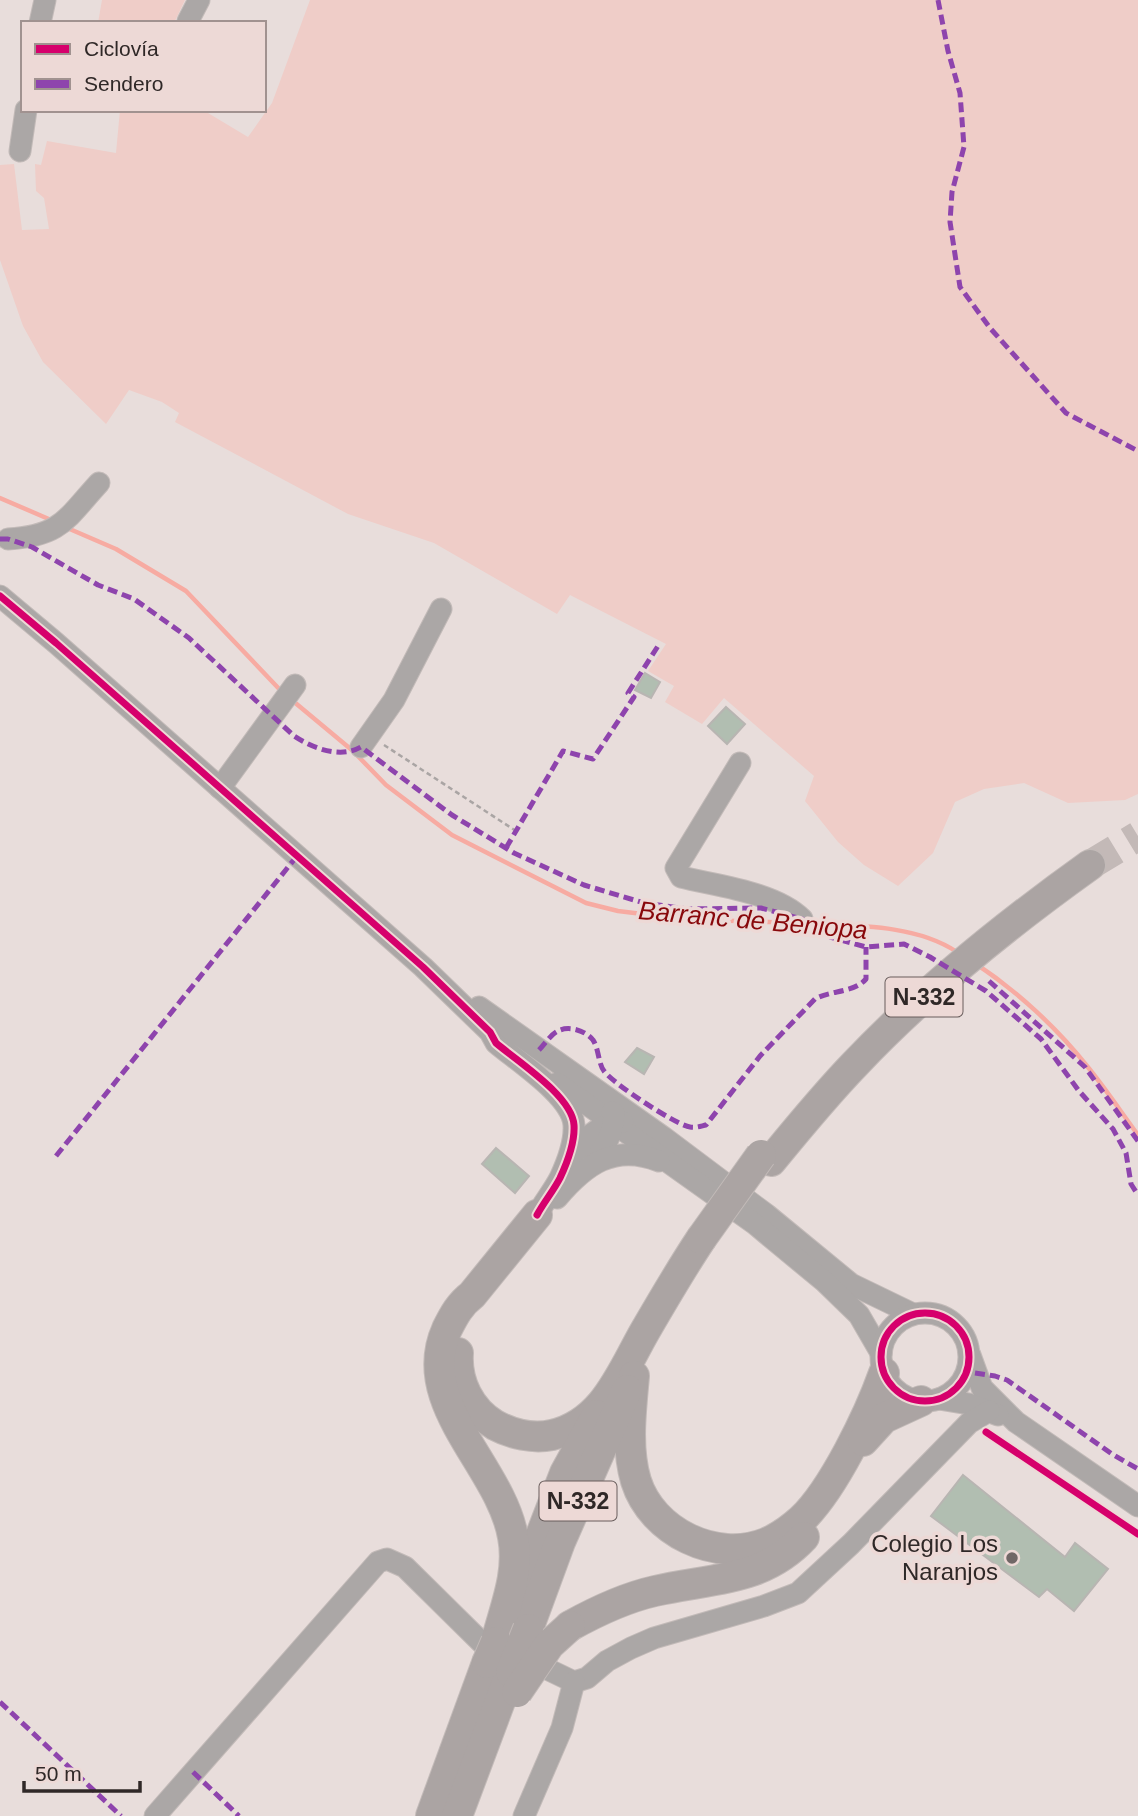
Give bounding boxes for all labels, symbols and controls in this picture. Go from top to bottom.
legend [21,21,266,112]
text: Ciclovía [84,37,159,60]
text: Sendero [84,72,163,95]
water label: Barranc de Beniopa [637,895,869,945]
road number: N-332 [886,978,962,1016]
road number: N-332 [540,1482,616,1520]
place label: Colegio Los Naranjos [871,1530,998,1585]
marker: Colegio Los Naranjos [1004,1550,1020,1566]
scale bar [24,1750,140,1794]
text: 50 m [35,1762,82,1785]

